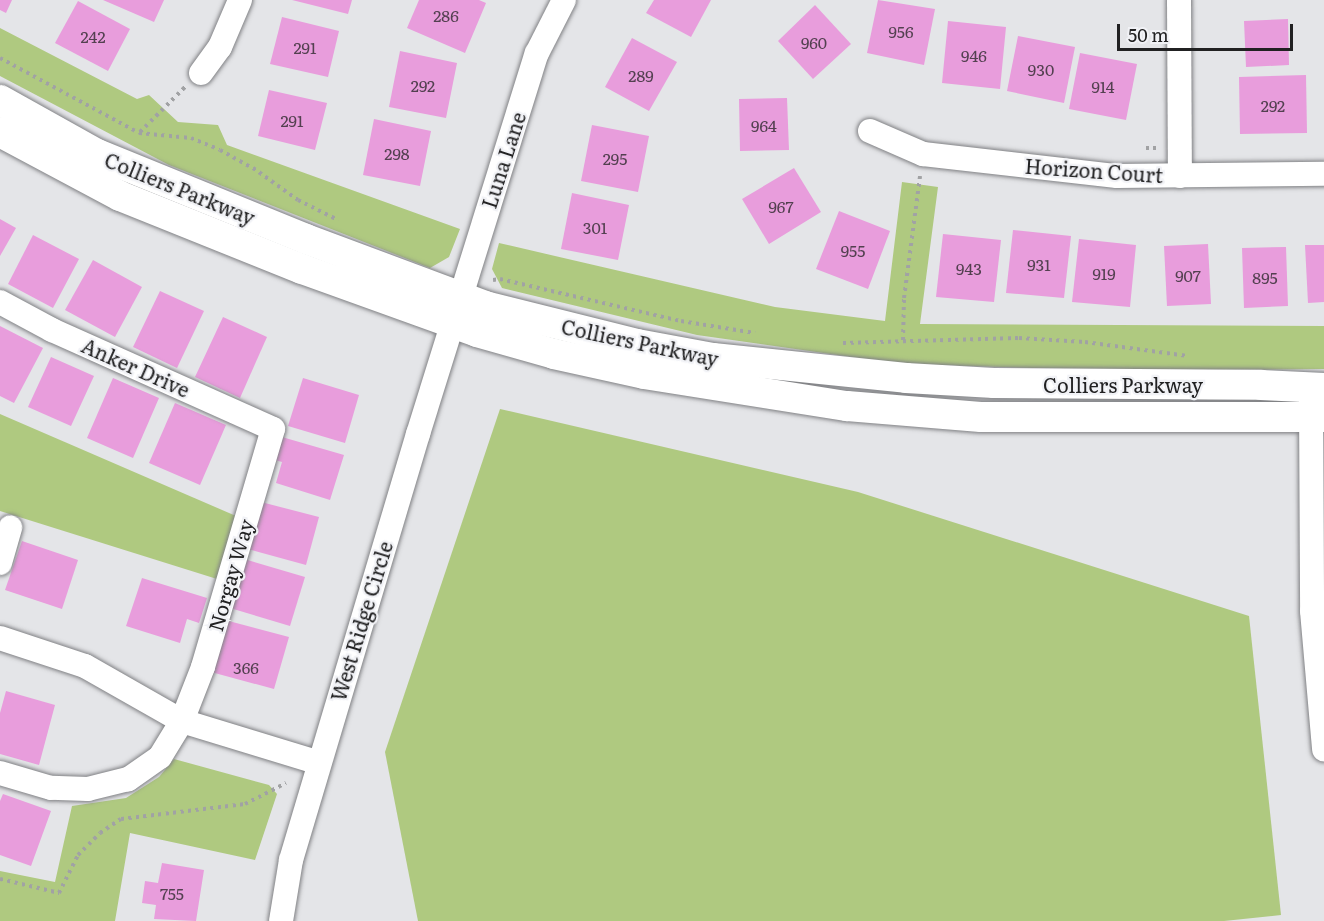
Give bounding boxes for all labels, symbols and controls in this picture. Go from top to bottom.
house number: 286 [433,5,459,25]
scale bar [1120,12,1296,50]
house number: 956 [888,21,914,41]
text: 50 m [1128,21,1169,48]
house number: 242 [80,26,106,46]
house number: 960 [801,32,827,52]
house number: 291 [294,37,316,57]
house number: 946 [961,45,987,65]
house number: 930 [1028,59,1054,79]
house number: 289 [628,65,654,85]
house number: 292 [411,75,435,95]
house number: 914 [1091,76,1115,96]
house number: 292 [1261,95,1285,115]
street label: Luna Lane [476,109,530,211]
house number: 291 [281,110,303,130]
house number: 964 [751,115,777,135]
house number: 298 [384,143,410,163]
street label: Colliers Parkway [101,147,259,229]
house number: 295 [603,148,627,168]
street label: Horizon Court [1024,153,1164,187]
house number: 967 [768,196,794,216]
house number: 301 [583,217,607,237]
house number: 955 [841,240,865,260]
house number: 931 [1027,254,1051,274]
house number: 943 [956,258,982,278]
house number: 919 [1092,263,1116,283]
house number: 907 [1175,265,1201,285]
house number: 895 [1252,267,1278,287]
street label: Colliers Parkway [559,314,721,370]
street label: Anker Drive [78,333,194,401]
street label: Colliers Parkway [1043,372,1203,396]
street label: Norgay Way [203,516,257,634]
street label: West Ridge Circle [325,538,397,704]
house number: 366 [233,657,259,677]
house number: 755 [160,883,184,903]

